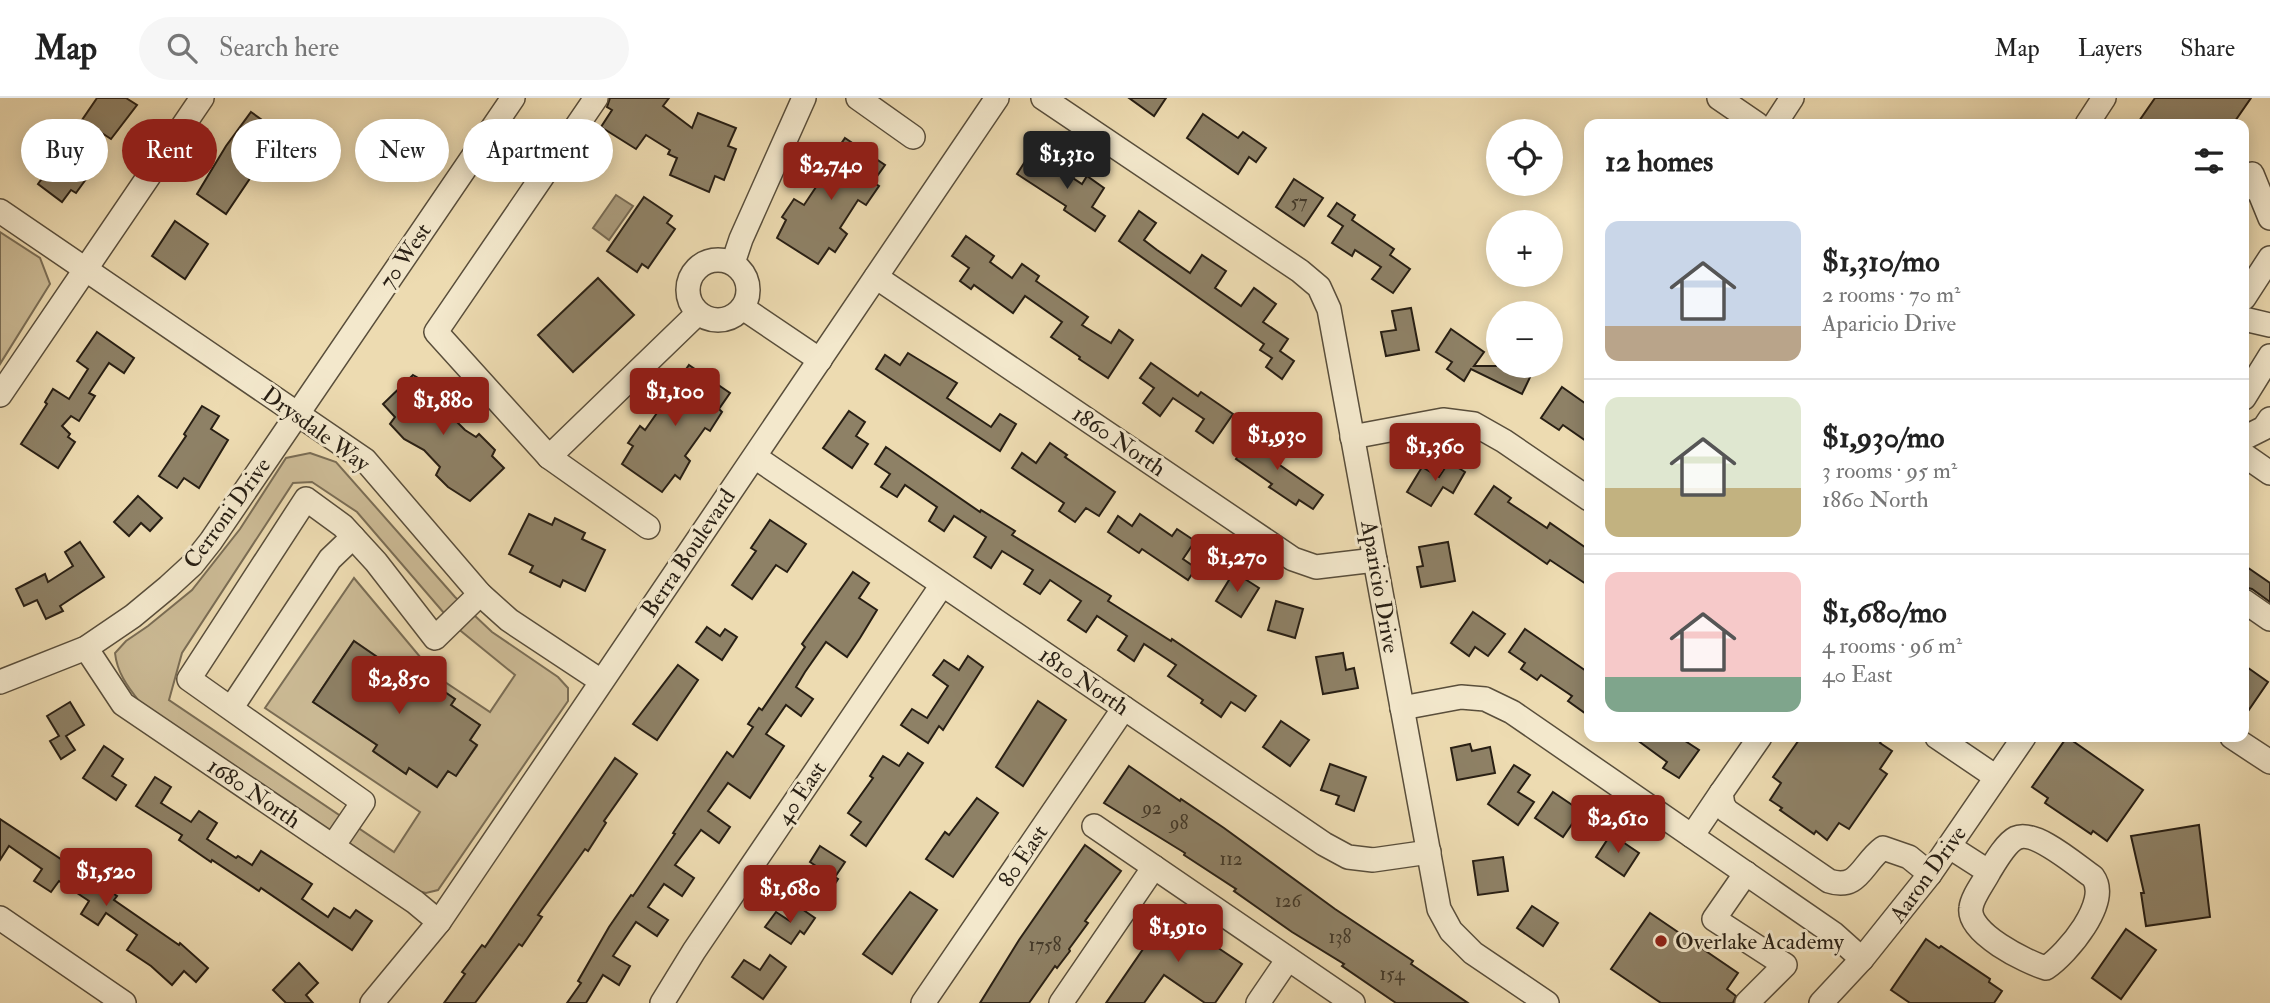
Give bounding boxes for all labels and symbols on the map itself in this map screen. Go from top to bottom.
pin: $1,310 [1010,132,1124,191]
pin: $2,740 [774,142,888,202]
house number: 57 [1290,190,1308,214]
street label: 70 West [372,217,438,295]
pin: $1,100 [618,368,732,428]
pin: $1,880 [386,378,500,437]
street label: Drysdale Way [256,380,377,479]
street label: 1860 North [1067,399,1171,483]
pin: $1,930 [1220,412,1334,472]
pin: $1,360 [1378,424,1492,483]
street label: Cerroni Drive [177,452,277,574]
street label: Berra Boulevard [634,483,742,623]
street label: Aparicio Drive [1353,517,1406,656]
pin: $1,270 [1180,534,1294,594]
street label: 1810 North [1033,640,1135,722]
pin: $2,850 [342,656,456,716]
street label: 1680 North [202,751,306,835]
street label: 40 East [769,756,833,830]
house number: 92 [1140,796,1162,820]
pin: $2,610 [1561,796,1675,855]
house number: 98 [1168,811,1188,835]
street label: 80 East [992,819,1054,893]
street label: Aaron Drive [1882,819,1973,929]
house number: 112 [1219,847,1243,871]
pin: $1,520 [49,848,163,908]
pin: $1,680 [733,866,847,925]
house number: 126 [1275,889,1302,913]
pin: $1,910 [1121,904,1235,964]
house number: 138 [1329,925,1352,949]
place label: Overlake Academy [1675,927,1845,956]
house number: 1758 [1029,933,1061,957]
marker: Overlake Academy [1653,933,1669,949]
house number: 154 [1380,962,1405,986]

